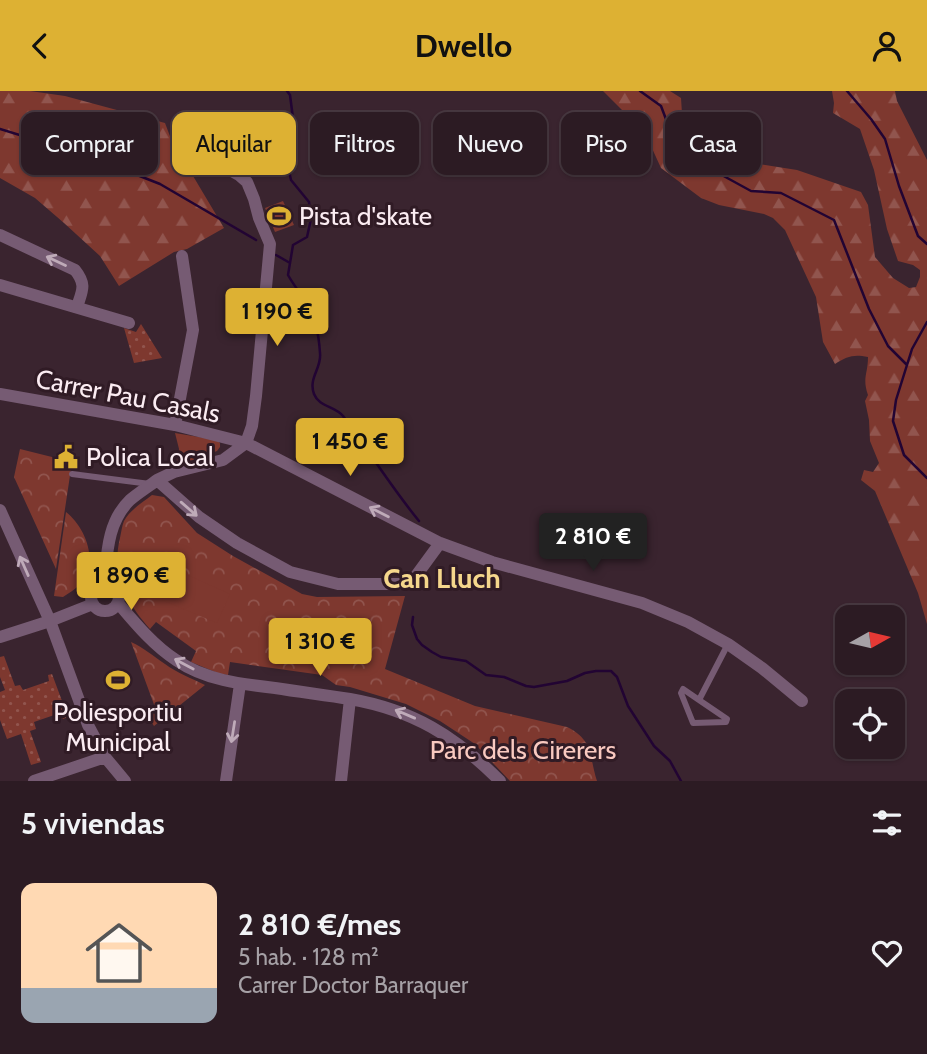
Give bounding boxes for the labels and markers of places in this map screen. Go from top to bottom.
place label: Pista d'skate [299,200,432,232]
sports icon: Pista d'skate [265,202,293,230]
pin: 1 190 € [212,289,342,348]
pin: 1 450 € [285,419,415,478]
place label: Polica Local [86,441,214,473]
public building icon: Polica Local [52,443,80,471]
pin: 2 810 € [528,513,658,573]
pin: 1 890 € [66,553,196,612]
pin: 1 310 € [255,619,385,678]
sports icon: Poliesportiu Municipal [104,666,132,694]
place label: Poliesportiu Municipal [53,696,183,758]

